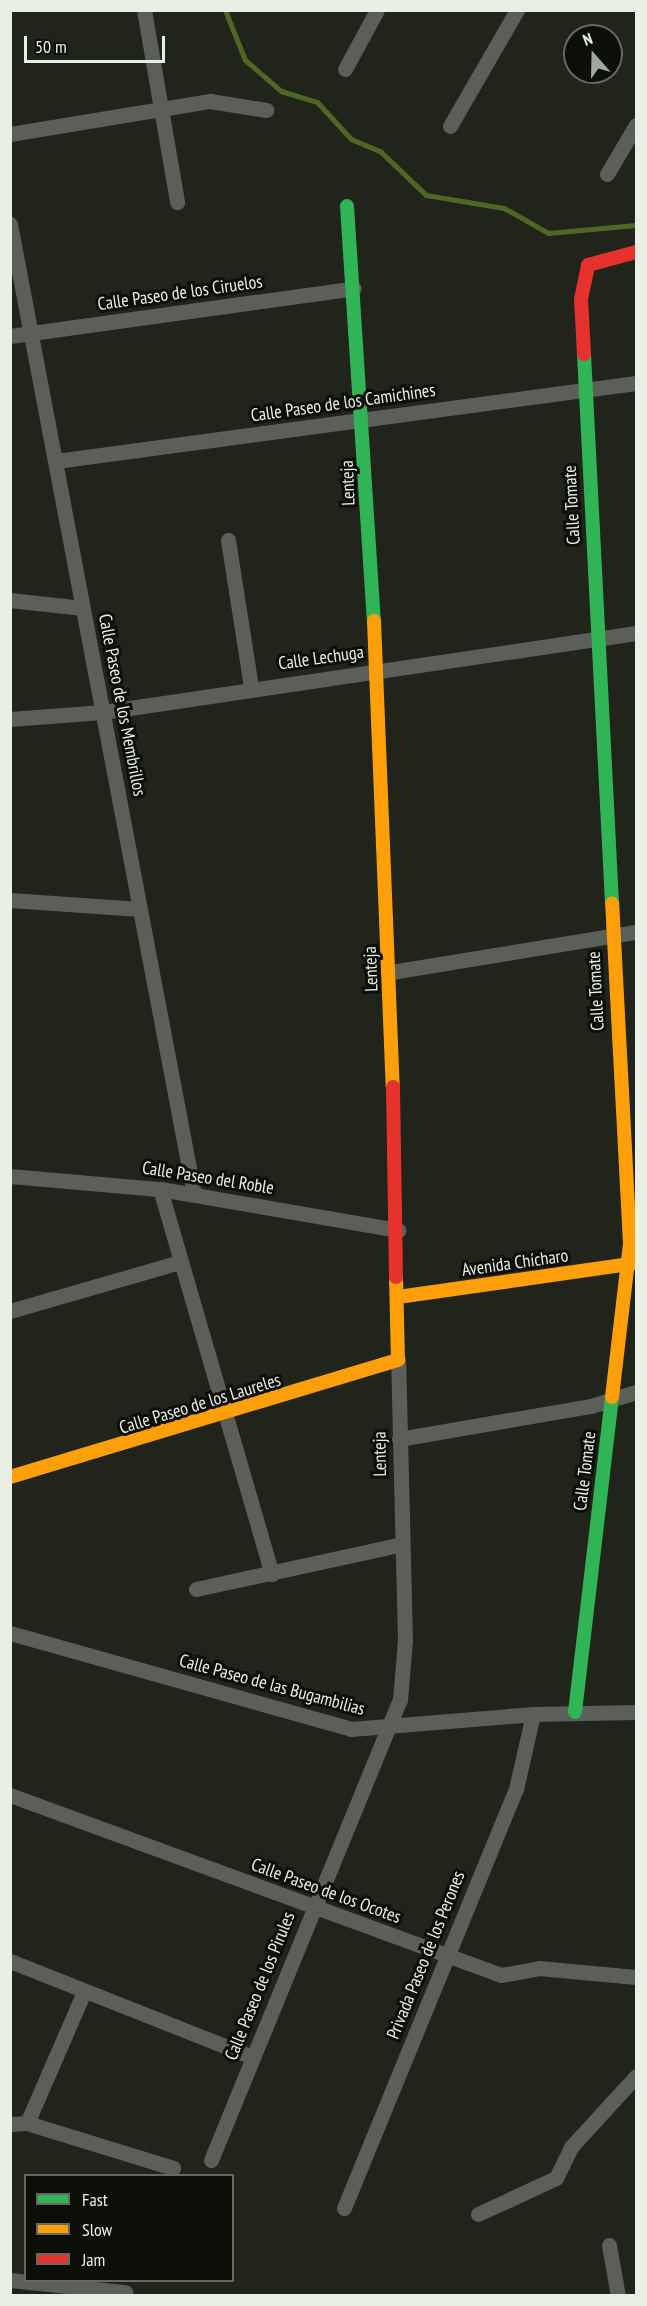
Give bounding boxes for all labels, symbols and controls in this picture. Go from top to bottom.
scale bar [27,24,168,62]
north arrow [563,24,623,84]
text: N [580,28,595,50]
text: 50 m [35,35,67,58]
street label: Calle Paseo de los Ciruelos [96,271,264,315]
street label: Calle Paseo de los Camichines [249,379,437,427]
street label: Lenteja [336,460,360,506]
street label: Calle Tomate [559,465,585,545]
street label: Calle Paseo de los Membrillos [94,612,150,798]
street label: Calle Lechuga [277,641,365,675]
street label: Lenteja [359,946,383,992]
street label: Calle Tomate [583,951,609,1031]
street label: Calle Paseo del Roble [141,1157,275,1199]
street label: Avenida Chícharo [460,1245,570,1281]
street label: Calle Paseo de los Laureles [117,1369,283,1439]
street label: Calle Tomate [569,1430,601,1512]
street label: Lenteja [369,1431,391,1477]
street label: Calle Paseo de las Bugambilias [177,1650,367,1720]
street label: Calle Paseo de los Ocotes [248,1854,404,1928]
street label: Privada Paseo de los Perones [382,1868,470,2042]
street label: Calle Paseo de los Pirules [220,1909,300,2063]
legend [24,2174,234,2282]
text: Fast [82,2188,108,2211]
text: Slow [82,2218,112,2241]
text: Jam [82,2248,105,2271]

